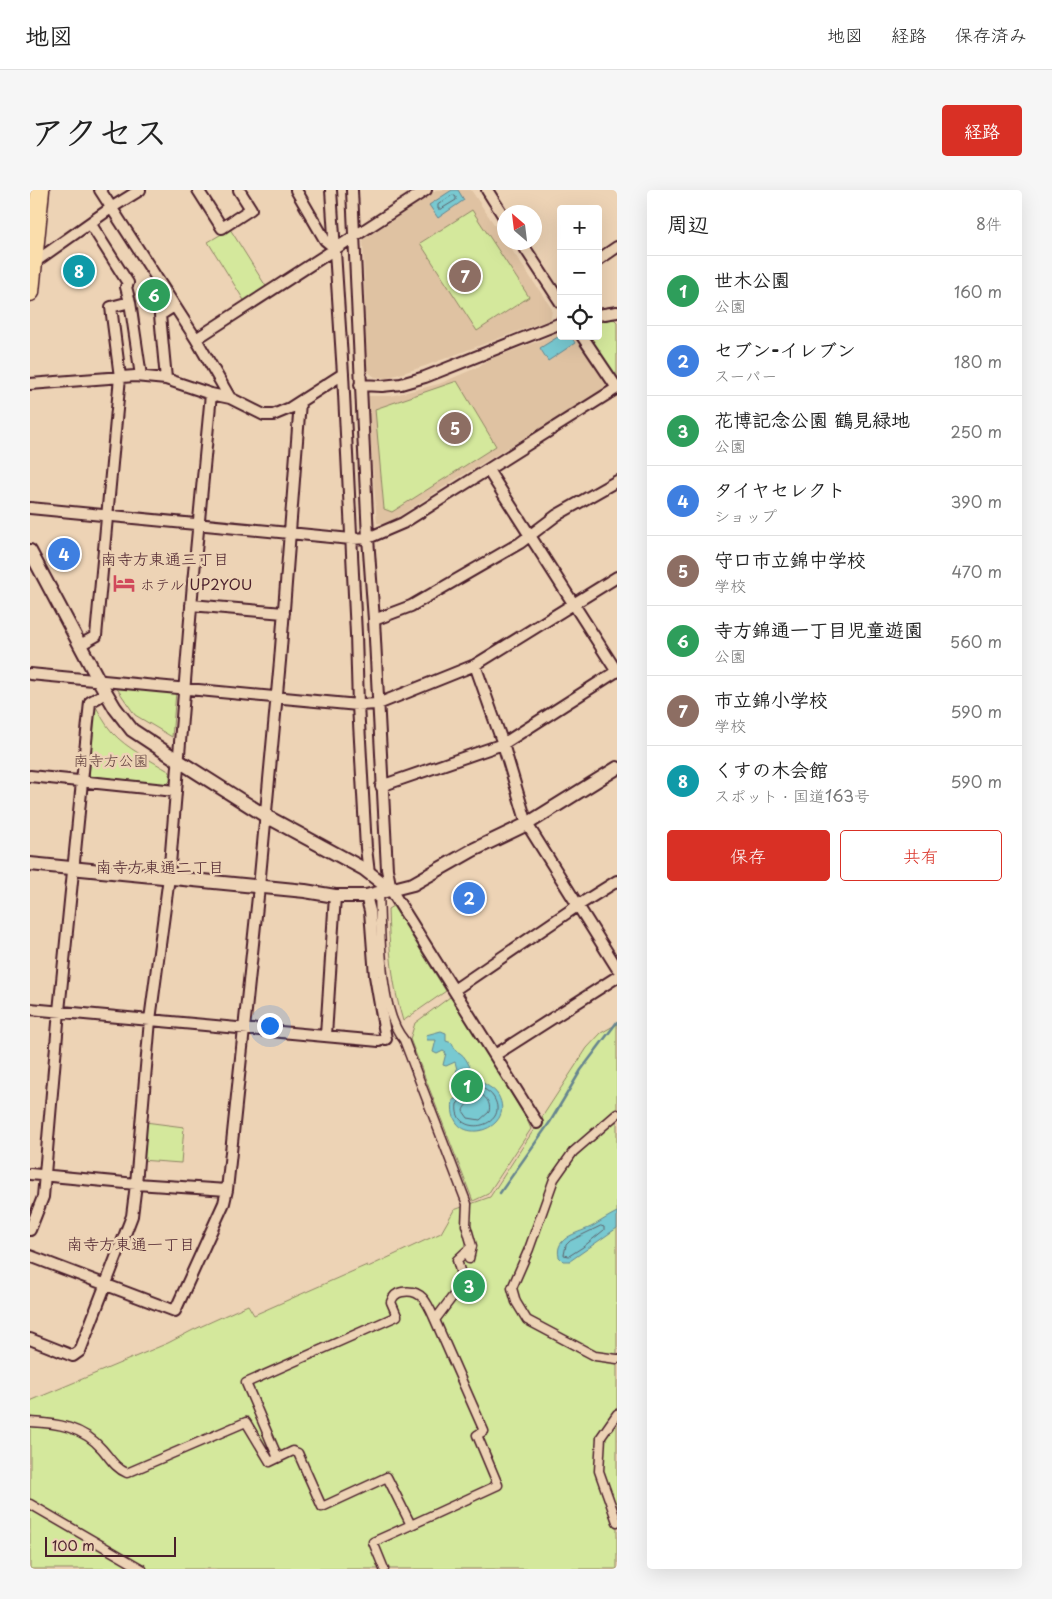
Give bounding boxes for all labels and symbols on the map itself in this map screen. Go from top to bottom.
north arrow [497,205,542,250]
pin: 8 [63,252,95,290]
pin: 7 [449,257,481,295]
pin: 6 [138,276,170,314]
pin: 5 [439,409,471,447]
pin: 4 [48,535,80,573]
district label: 南寺方東通三丁目 [101,546,229,570]
hotel icon: ホテル UP2YOU [111,570,137,596]
place label: ホテル UP2YOU [140,572,252,595]
park label: 南寺方公園 [73,748,149,771]
district label: 南寺方東通二丁目 [96,854,224,878]
pin: 2 [453,879,485,917]
your location [257,1013,283,1039]
pin: 1 [451,1067,483,1105]
district label: 南寺方東通一丁目 [67,1231,195,1255]
pin: 3 [453,1267,485,1305]
scale bar [45,1534,176,1557]

